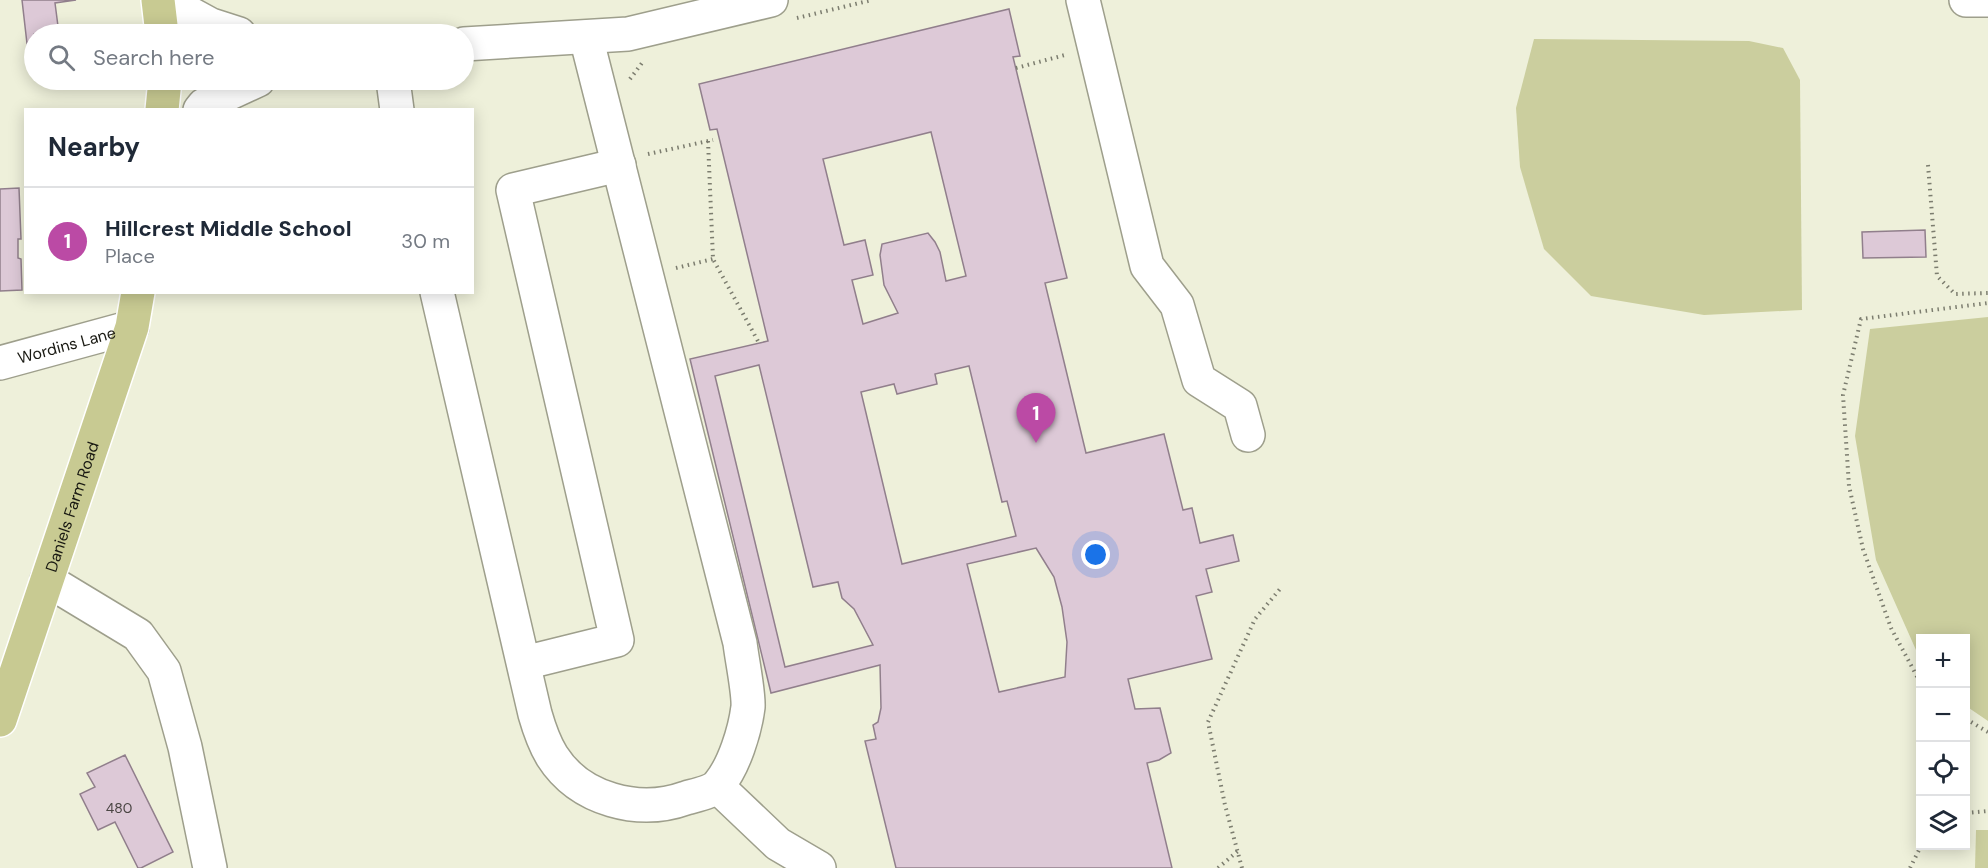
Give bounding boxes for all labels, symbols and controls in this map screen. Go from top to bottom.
search box [24,24,474,90]
icon: search [45,41,78,74]
text: Search here [93,43,214,72]
text: Nearby [48,130,140,164]
text: Hillcrest Middle School [105,214,352,243]
text: 1 [64,228,71,254]
text: 30 m [401,228,450,254]
text: Place [105,243,155,269]
street label: Wordins Lane [15,321,118,368]
pin: 1 [1016,394,1056,443]
street label: Daniels Farm Road [40,439,103,575]
your location [1081,540,1110,569]
map controls [1916,634,1970,850]
button: + [1916,634,1970,688]
button: − [1916,688,1970,742]
button: locate [1916,742,1970,796]
button: layers [1916,796,1970,850]
house number: 480 [106,799,132,817]

